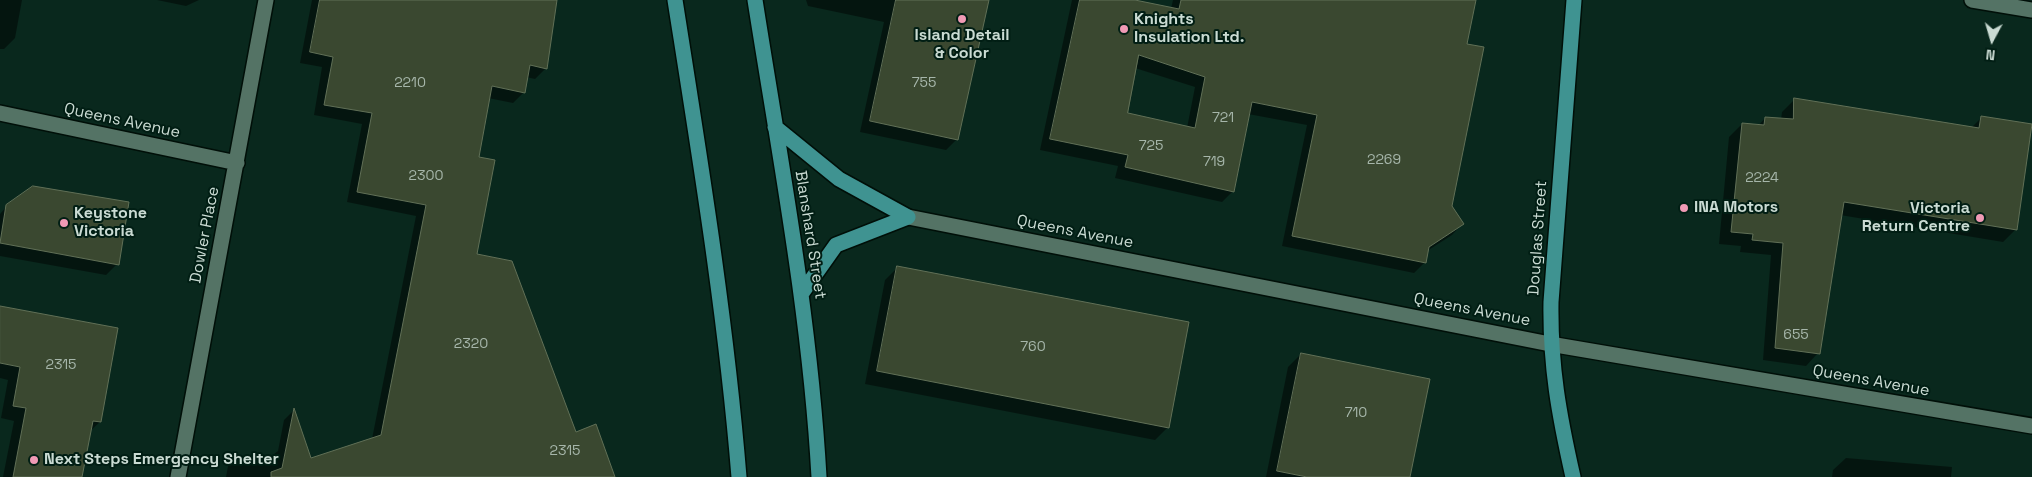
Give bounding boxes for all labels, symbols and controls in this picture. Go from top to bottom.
place label: Knights Insulation Ltd. [1134,10,1244,48]
marker: Island Detail & Color [956,13,968,25]
north arrow [1967,15,2017,65]
marker: Knights Insulation Ltd. [1118,23,1130,35]
place label: Island Detail & Color [915,26,1009,64]
text: N [1985,45,1996,64]
house number: 2210 [394,75,426,91]
house number: 755 [912,75,936,91]
street label: Queens Avenue [62,99,182,143]
house number: 721 [1212,110,1234,126]
house number: 725 [1139,138,1163,154]
house number: 2269 [1367,152,1401,168]
house number: 719 [1203,154,1225,170]
house number: 2300 [409,168,443,184]
street label: Blanshard Street [790,169,830,301]
house number: 2224 [1745,170,1779,186]
street label: Douglas Street [1524,180,1552,296]
street label: Dowler Place [186,185,224,285]
place label: INA Motors [1694,198,1778,218]
place label: Victoria Return Centre [1862,199,1970,237]
marker: INA Motors [1678,202,1690,214]
place label: Keystone Victoria [74,204,147,242]
street label: Queens Avenue [1015,211,1135,253]
marker: Victoria Return Centre [1974,212,1986,224]
marker: Keystone Victoria [58,217,70,229]
street label: Queens Avenue [1412,289,1532,331]
house number: 655 [1783,327,1809,343]
house number: 2320 [454,336,488,352]
house number: 760 [1020,339,1046,355]
house number: 2315 [46,357,76,373]
street label: Queens Avenue [1811,361,1931,401]
house number: 710 [1345,405,1367,421]
house number: 2315 [550,443,580,459]
place label: Next Steps Emergency Shelter [44,450,279,470]
marker: Next Steps Emergency Shelter [28,454,40,466]

